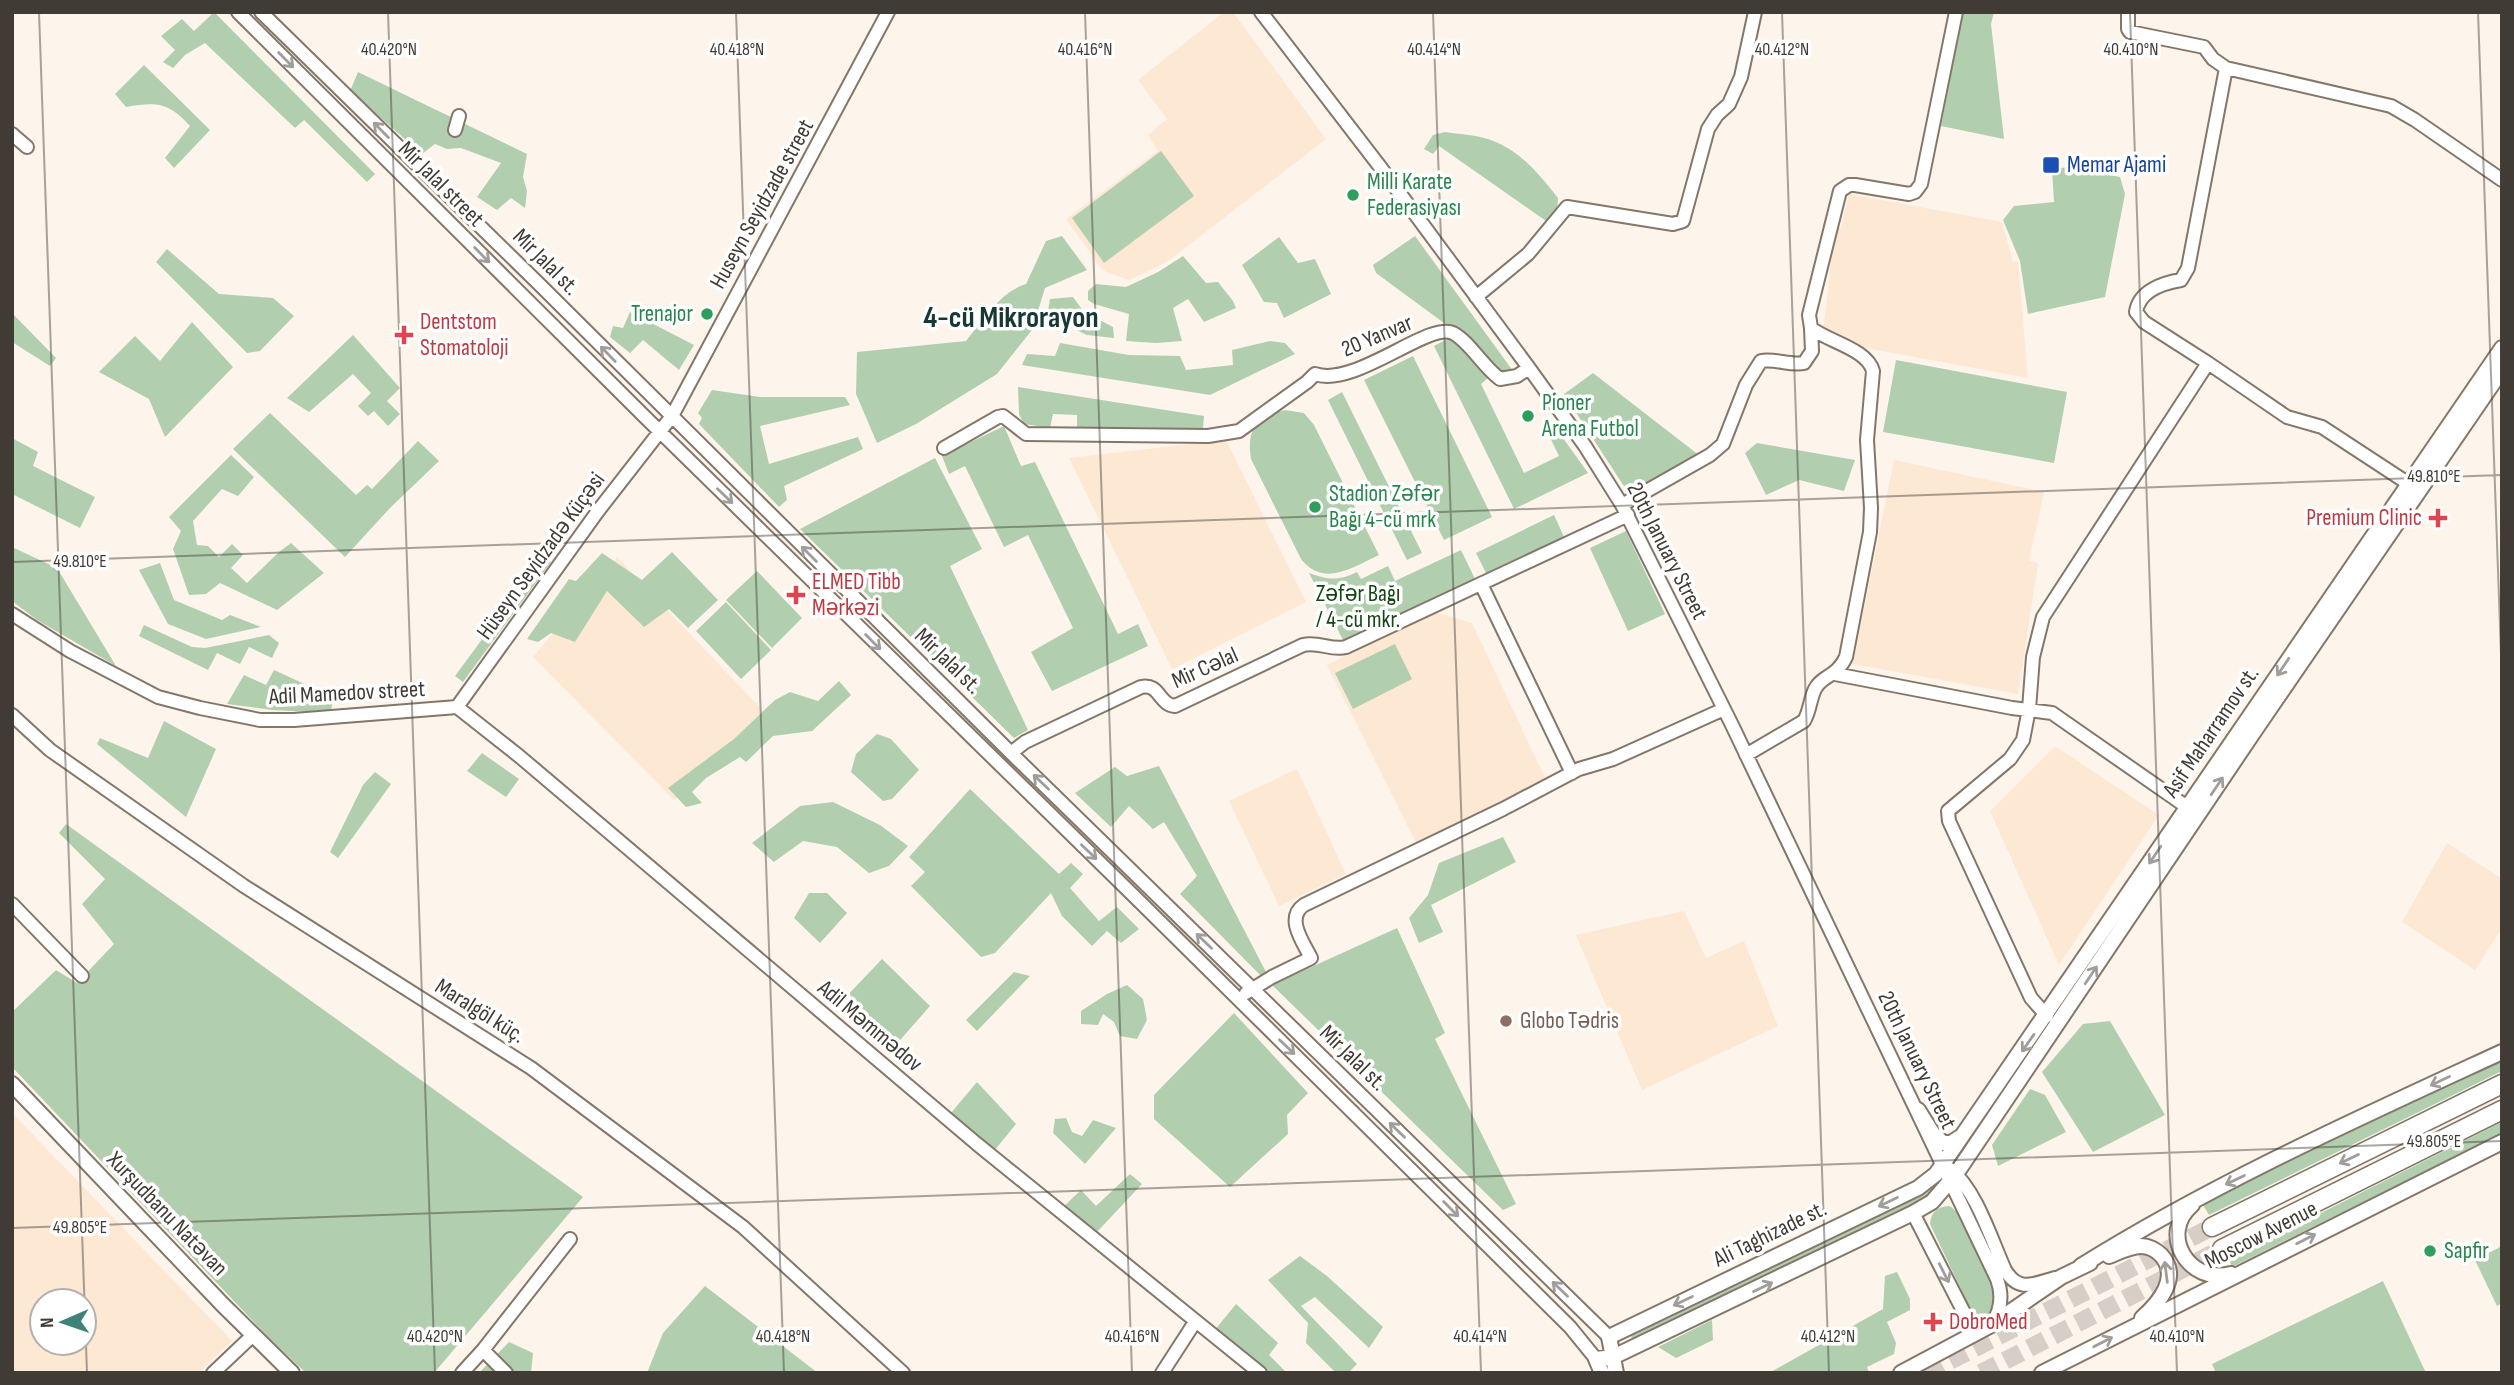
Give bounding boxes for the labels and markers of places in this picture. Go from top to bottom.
place label: Memar Ajami [2067,151,2166,179]
marker: Memar Ajami [2041,155,2061,175]
place label: Milli Karate Federasiyası [1367,168,1461,222]
marker: Milli Karate Federasiyası [1345,187,1361,203]
place label: Trenajor [631,300,693,328]
marker: Trenajor [699,306,715,322]
place label: Dentstom Stomatoloji [420,308,508,362]
marker: Dentstom Stomatoloji [394,325,414,345]
place label: Pioner Arena Futbol [1541,389,1639,443]
marker: Pioner Arena Futbol [1520,408,1536,424]
place label: Stadion Zəfər Bağı 4-cü mrk [1329,480,1440,534]
marker: Stadion Zəfər Bağı 4-cü mrk [1307,499,1323,515]
place label: Premium Clinic [2306,504,2422,532]
marker: Premium Clinic [2428,508,2448,528]
place label: ELMED Tibb Mərkəzi [812,568,901,622]
marker: ELMED Tibb Mərkəzi [786,585,806,605]
place label: Globo Tədris [1520,1007,1619,1035]
marker: Globo Tədris [1498,1013,1514,1029]
place label: Sapfir [2444,1237,2489,1265]
marker: Sapfir [2422,1243,2438,1259]
place label: DobroMed [1949,1308,2028,1336]
marker: DobroMed [1923,1312,1943,1332]

